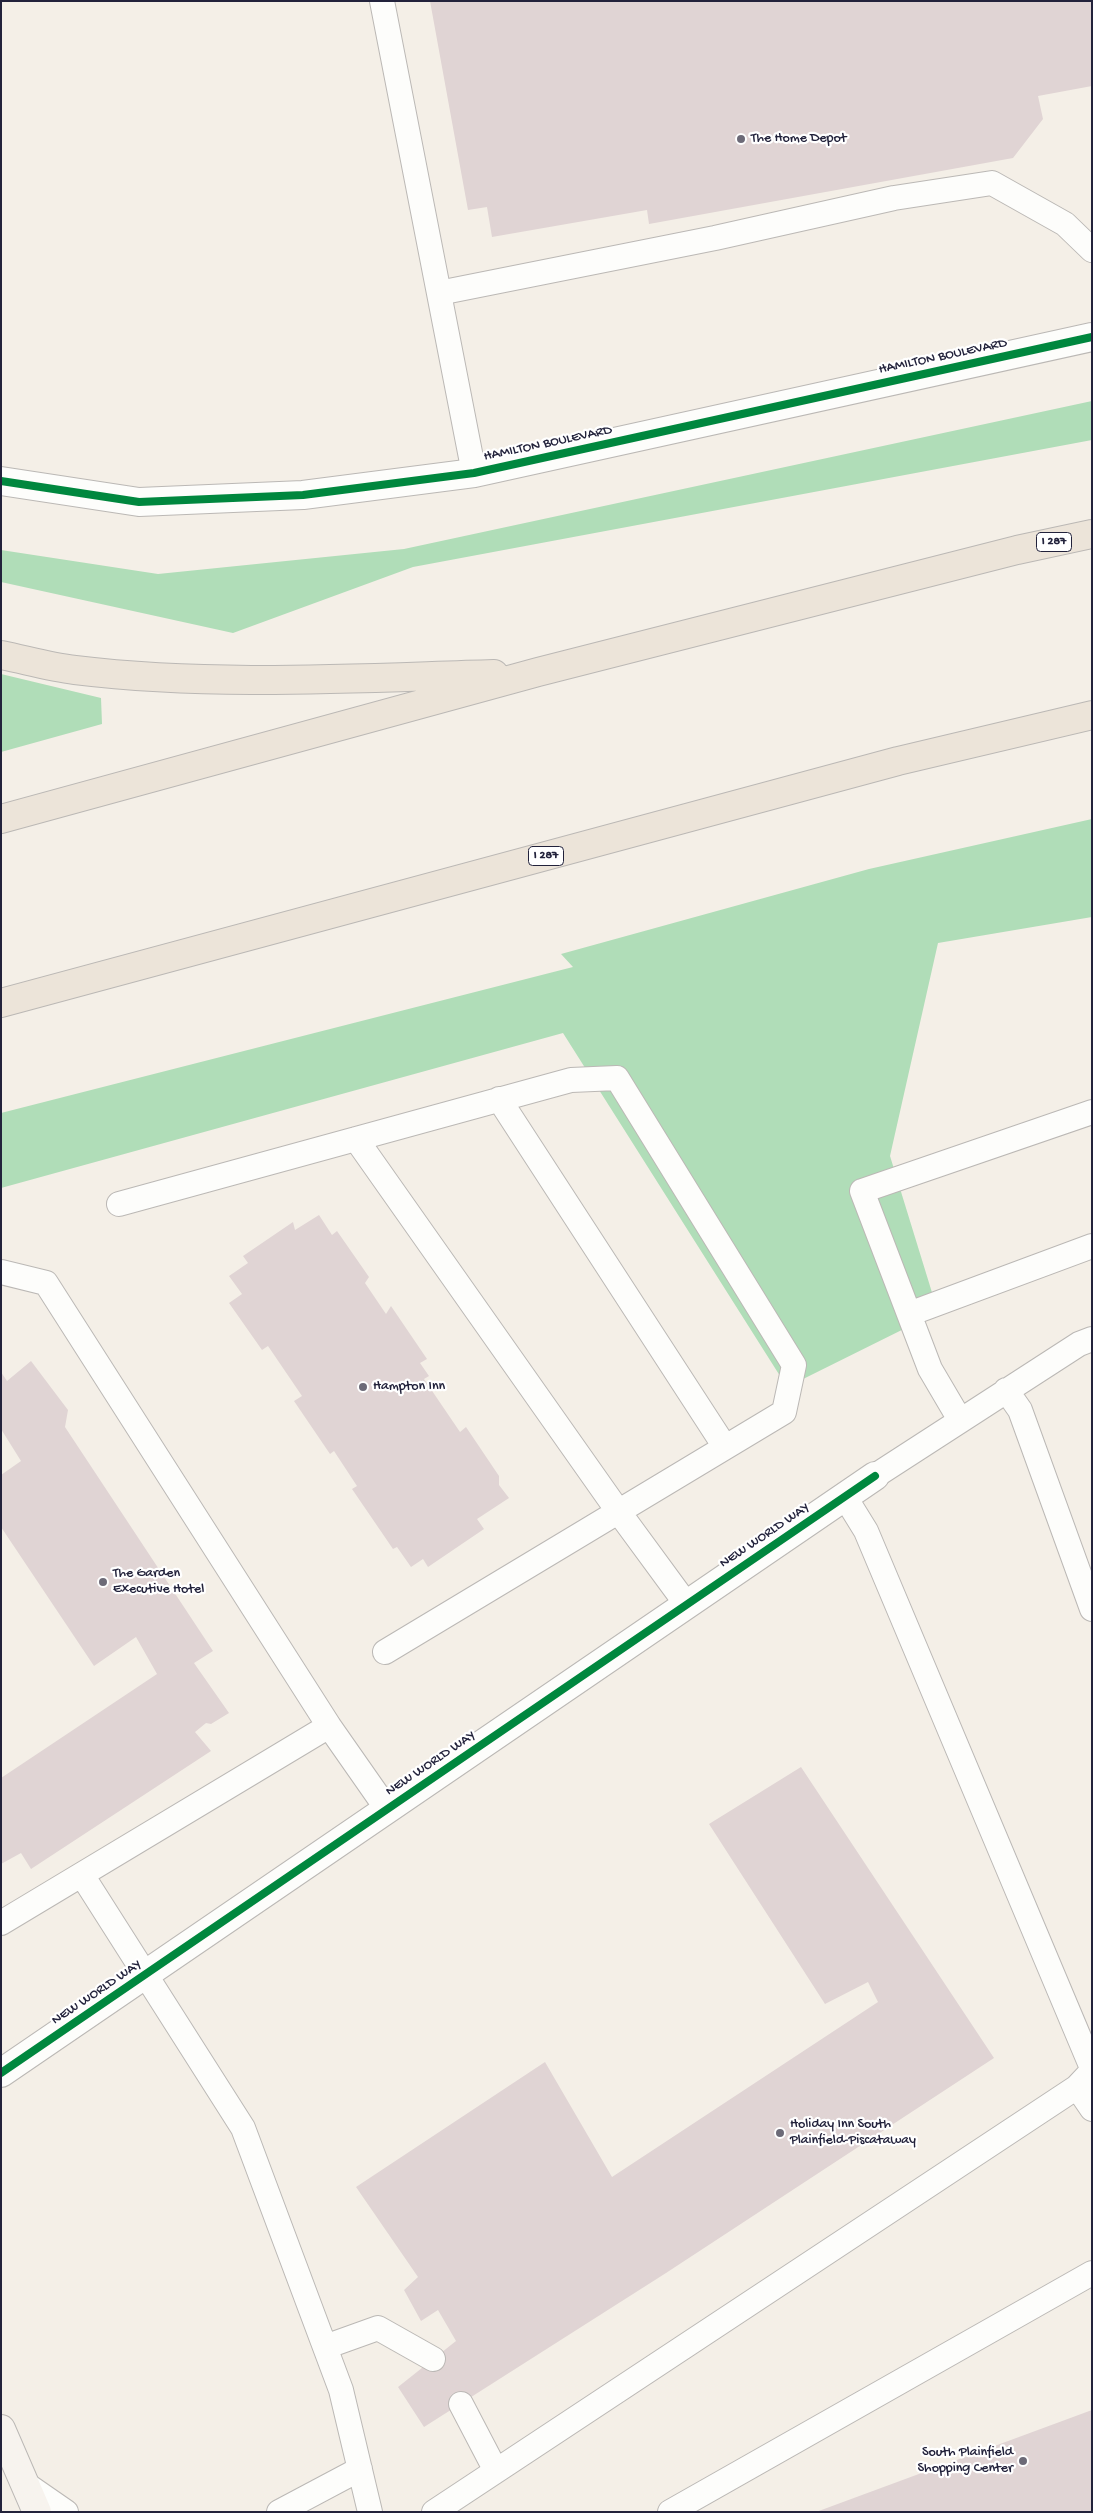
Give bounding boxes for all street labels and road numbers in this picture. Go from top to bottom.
street label: HAMILTON BOULEVARD [877,335,1009,379]
street label: HAMILTON BOULEVARD [482,422,614,466]
road number: I 287 [1036,532,1072,552]
road number: I 287 [528,846,564,866]
street label: NEW WORLD WAY [717,1500,813,1572]
street label: NEW WORLD WAY [383,1728,479,1800]
street label: NEW WORLD WAY [49,1957,145,2029]

